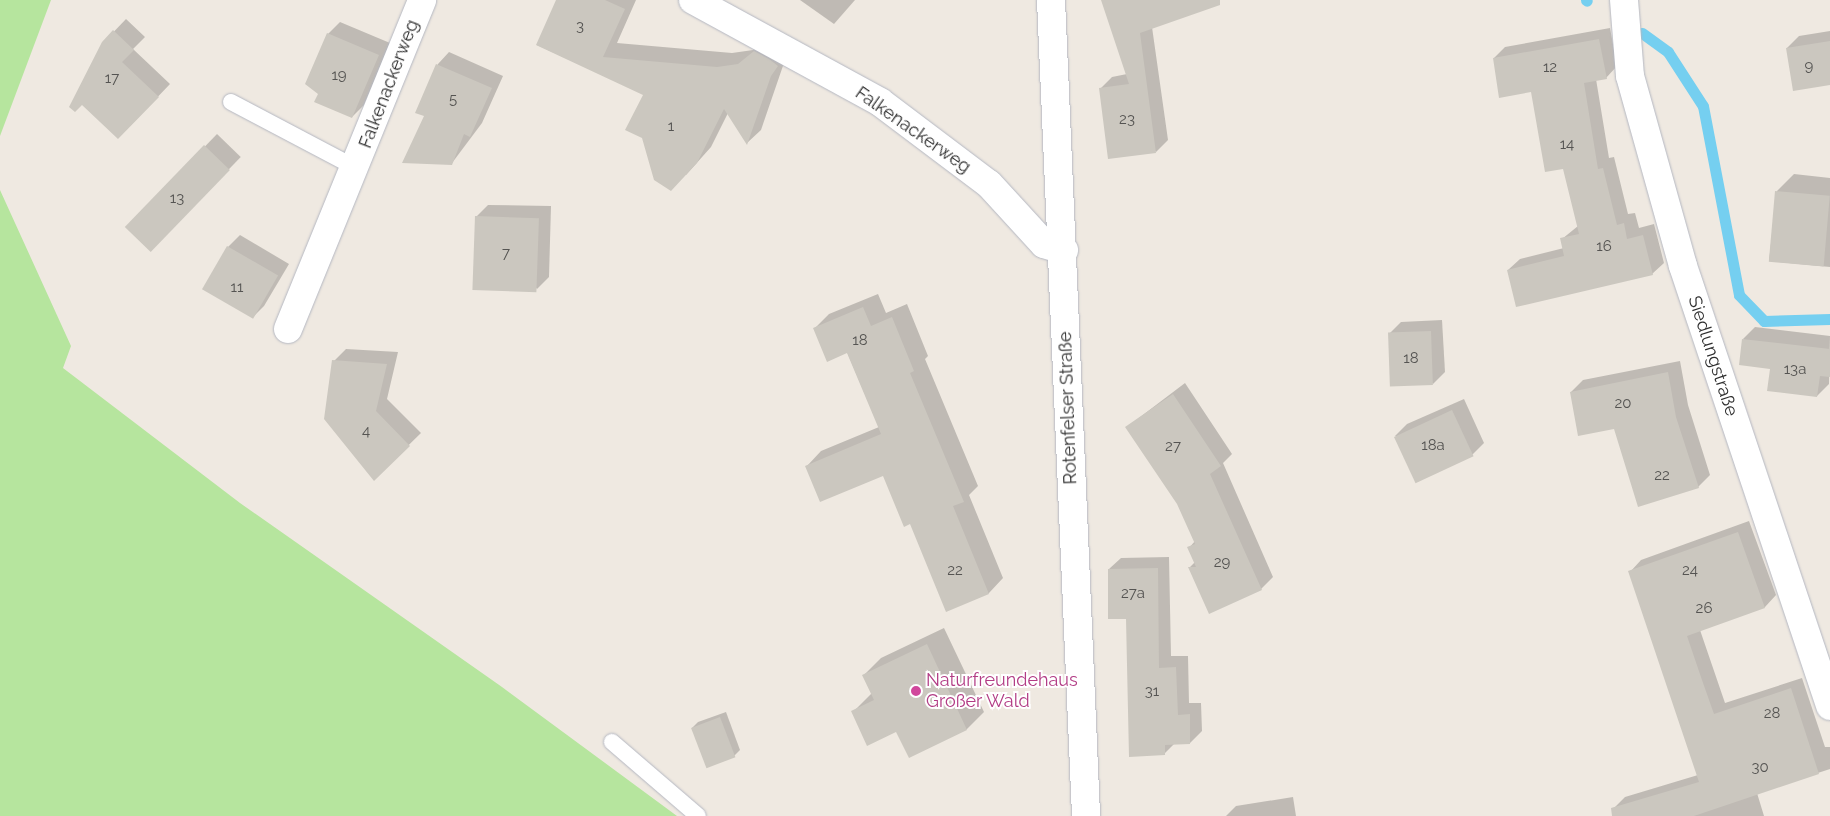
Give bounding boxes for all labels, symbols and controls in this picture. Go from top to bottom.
street label: Falkenackerweg [355,17,423,151]
house number: 3 [576,18,584,36]
house number: 9 [1805,58,1813,76]
house number: 12 [1543,59,1557,77]
house number: 19 [331,67,347,85]
house number: 17 [105,70,119,88]
street label: Falkenackerweg [851,82,975,178]
house number: 5 [449,91,457,109]
house number: 23 [1119,111,1135,129]
house number: 1 [668,118,674,136]
house number: 14 [1560,136,1574,154]
house number: 13 [170,190,184,208]
house number: 16 [1596,238,1612,256]
house number: 7 [502,245,510,263]
house number: 11 [231,279,243,297]
street label: Siedlungstraße [1683,293,1743,419]
street label: Rotenfelser Straße [1055,331,1081,485]
house number: 18 [852,332,868,350]
house number: 18 [1403,350,1419,368]
house number: 13a [1784,361,1806,379]
house number: 20 [1615,395,1631,413]
house number: 4 [362,423,370,441]
house number: 18a [1421,437,1445,455]
house number: 27 [1165,438,1181,456]
house number: 22 [1654,467,1670,485]
house number: 29 [1214,554,1230,572]
house number: 22 [947,562,963,580]
house number: 24 [1682,562,1698,580]
house number: 27a [1121,585,1145,603]
house number: 26 [1696,600,1712,618]
place label: Naturfreundehaus Großer Wald [926,670,1078,712]
house number: 31 [1145,683,1159,701]
marker: Naturfreundehaus Großer Wald [910,685,922,697]
house number: 28 [1764,705,1780,723]
house number: 30 [1751,759,1769,777]

